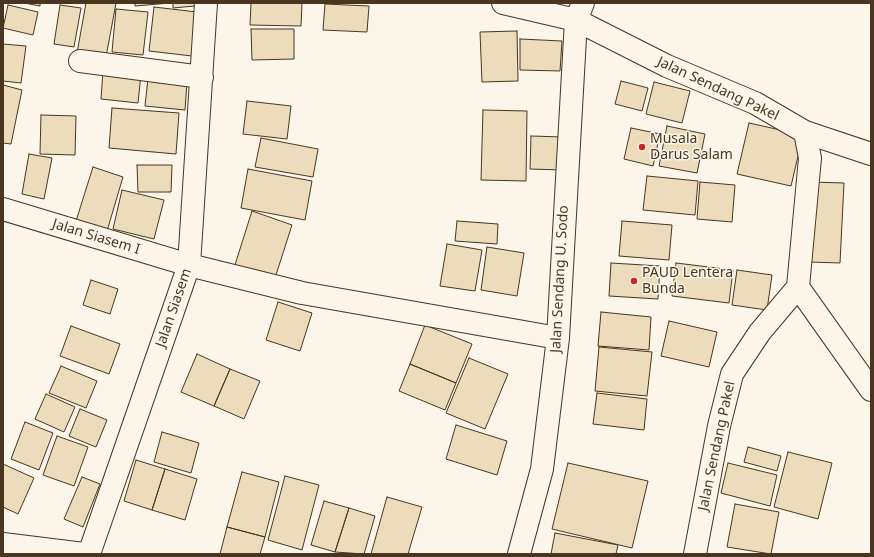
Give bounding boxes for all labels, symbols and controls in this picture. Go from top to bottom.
street label: Jalan Sendang Pakel [654,53,782,125]
place label: Musala Darus Salam [650,131,733,164]
marker: Musala Darus Salam [637,142,647,152]
street label: Jalan Sendang U. Sodo [548,205,572,353]
street label: Jalan Siasem I [50,216,142,258]
place label: PAUD Lentera Bunda [642,265,733,298]
street label: Jalan Siasem [153,266,195,350]
marker: PAUD Lentera Bunda [629,276,639,286]
street label: Jalan Sendang Pakel [695,380,739,512]

